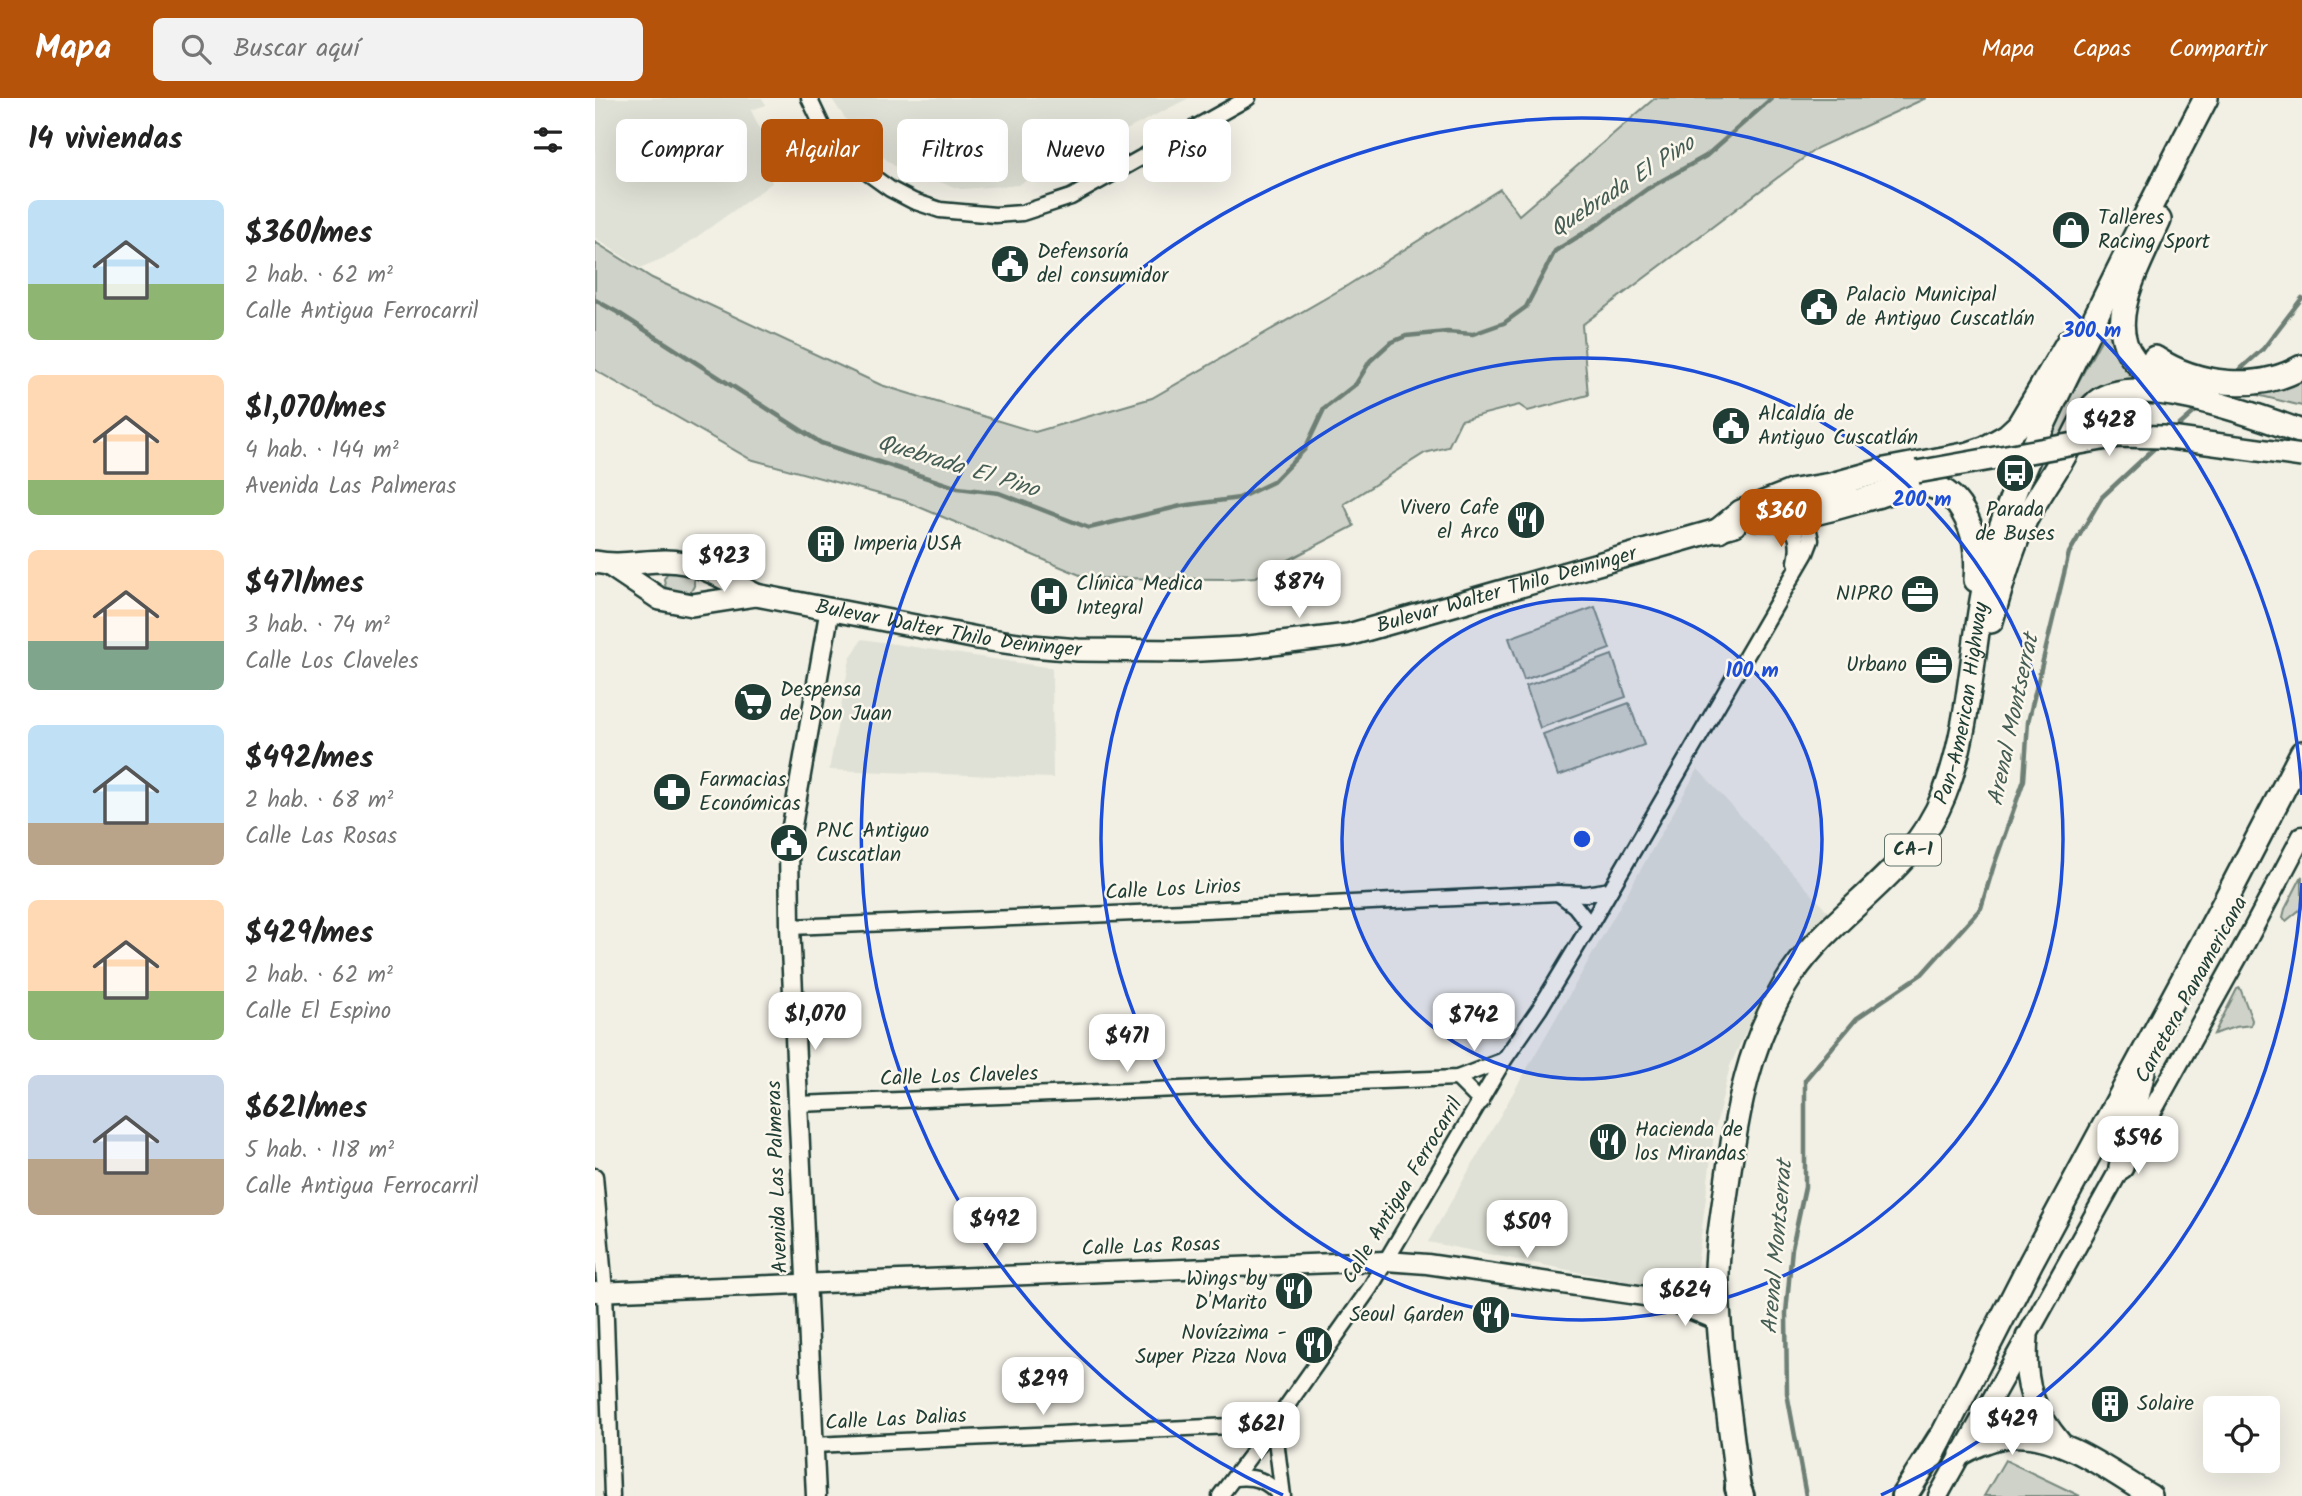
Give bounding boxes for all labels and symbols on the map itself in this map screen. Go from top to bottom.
water label: Quebrada El Pino [1543,126,1704,248]
place label: Talleres Racing Sport [2098,202,2211,259]
shop icon: Talleres Racing Sport [2050,209,2092,251]
place label: Defensoría del consumidor [1037,236,1169,293]
public building icon: Defensoría del consumidor [989,243,1031,285]
place label: Palacio Municipal de Antiguo Cuscatlán [1846,279,2035,336]
public building icon: Palacio Municipal de Antiguo Cuscatlán [1798,286,1840,328]
text: 300 m [2062,315,2121,348]
place label: Alcaldía de Antiguo Cuscatlán [1758,398,1918,455]
pin: $428 [2068,398,2150,458]
public building icon: Alcaldía de Antiguo Cuscatlán [1710,405,1752,447]
water label: Quebrada El Pino [873,425,1045,509]
bus stop icon: Parada de Buses [1994,452,2036,494]
text: 200 m [1892,484,1952,517]
pin: $360 [1740,490,1822,549]
place label: Vivero Cafe el Arco [1400,492,1500,549]
place label: Parada de Buses [1975,494,2055,551]
restaurant icon: Vivero Cafe el Arco [1505,499,1547,541]
building icon: Imperia USA [805,523,847,565]
place label: Imperia USA [853,528,962,561]
pin: $923 [683,534,765,594]
street label: Bulevar Walter Thilo Deininger [1373,537,1641,643]
pin: $874 [1258,560,1340,620]
place label: Clínica Medica Integral [1076,568,1203,625]
office icon: NIPRO [1899,573,1941,615]
hospital icon: Clínica Medica Integral [1028,575,1070,617]
place label: NIPRO [1836,578,1893,611]
street label: Bulevar Walter Thilo Deininger [813,590,1084,667]
street label: Pan-American Highway [1925,599,1998,810]
water label: Arenal Montserrat [1978,627,2051,809]
office icon: Urbano [1913,644,1955,686]
place label: Urbano [1846,649,1907,682]
text: 100 m [1725,655,1779,688]
place label: Despensa de Don Juan [780,674,892,731]
supermarket icon: Despensa de Don Juan [732,681,774,723]
place label: Farmacias Económicas [699,764,801,821]
pharmacy icon: Farmacias Económicas [651,771,693,813]
place label: PNC Antiguo Cuscatlan [816,815,929,872]
public building icon: PNC Antiguo Cuscatlan [768,822,810,864]
centre of rings [1570,827,1594,851]
road number: CA-1 [1885,834,1941,866]
street label: Calle Los Lirios [1104,870,1242,910]
street label: Carretera Panamericana [2127,891,2257,1089]
pin: $1,070 [758,992,872,1052]
pin: $742 [1433,993,1515,1053]
pin: $471 [1086,1014,1168,1074]
street label: Calle Los Claveles [879,1058,1039,1096]
street label: Avenida Las Palmeras [758,1080,798,1274]
street label: Calle Antigua Ferrocarril [1334,1091,1472,1291]
place label: Hacienda de los Mirandas [1635,1114,1746,1171]
pin: $596 [2097,1116,2179,1176]
restaurant icon: Hacienda de los Mirandas [1587,1121,1629,1163]
water label: Arenal Montserrat [1752,1154,1804,1336]
pin: $492 [954,1198,1036,1257]
pin: $509 [1486,1200,1568,1260]
street label: Calle Las Rosas [1081,1228,1221,1266]
place label: Wings by D'Marito [1186,1263,1267,1320]
pin: $624 [1644,1268,1726,1328]
restaurant icon: Wings by D'Marito [1273,1270,1315,1312]
restaurant icon: Seoul Garden [1470,1294,1512,1336]
place label: Seoul Garden [1349,1299,1464,1332]
place label: Novízzima - Super Pizza Nova [1135,1317,1287,1374]
restaurant icon: Novízzima - Super Pizza Nova [1293,1324,1335,1366]
pin: $299 [1002,1358,1084,1417]
building icon: Solaire [2089,1383,2131,1425]
place label: Solaire [2137,1388,2195,1421]
pin: $429 [1971,1398,2053,1457]
street label: Calle Las Dalias [824,1400,968,1440]
pin: $621 [1220,1402,1302,1462]

